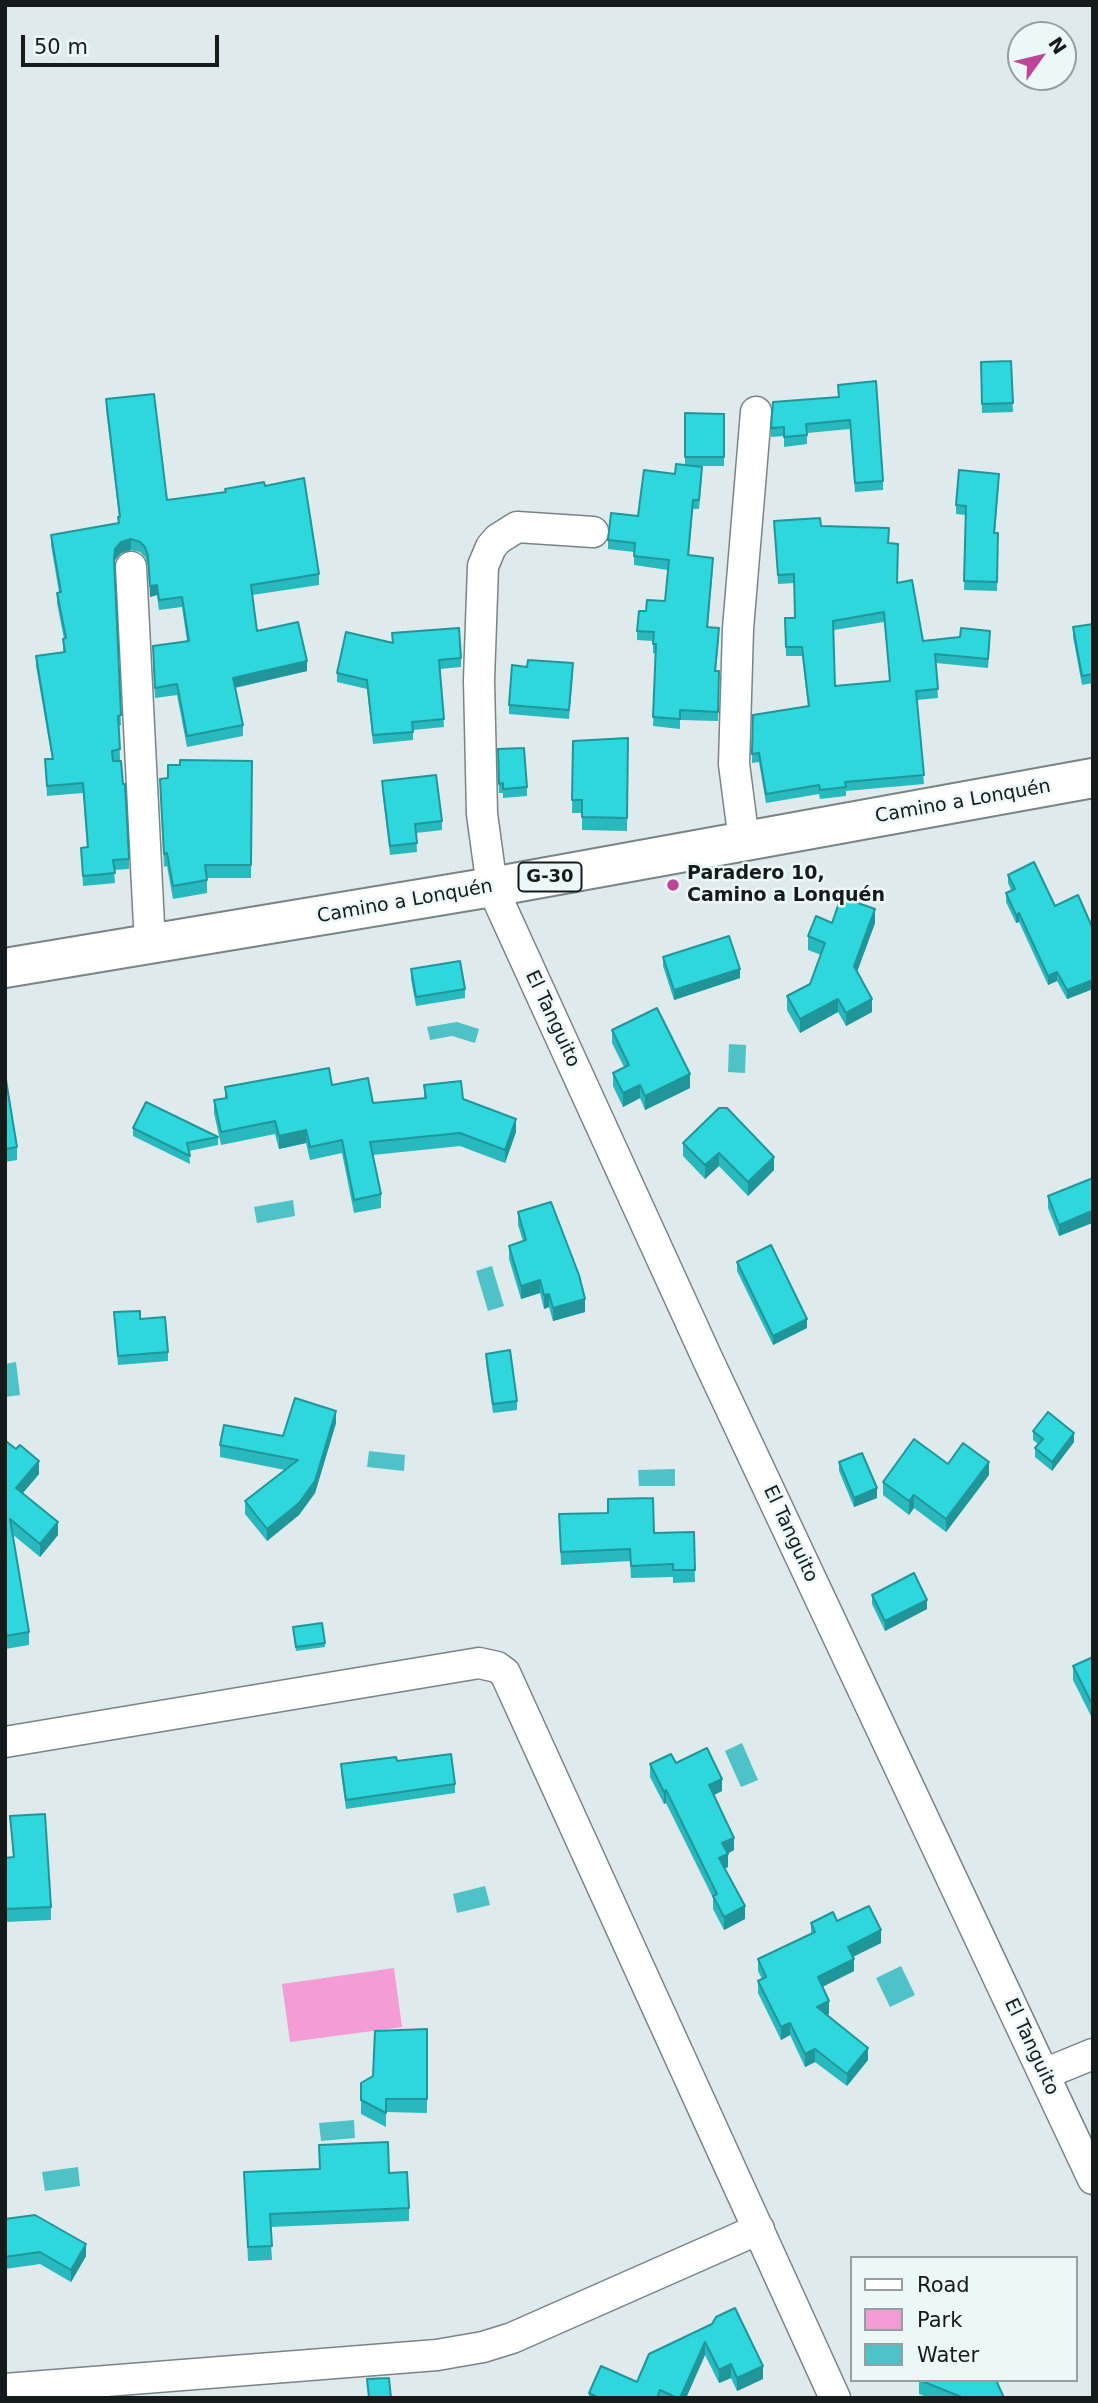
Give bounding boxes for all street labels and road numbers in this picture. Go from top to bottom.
street label: Camino a Lonquén [873,775,1053,829]
road number: G-30 [518,862,582,892]
street label: Camino a Lonquén [315,875,495,929]
street label: El Tanguito [520,967,584,1071]
street label: El Tanguito [758,1482,822,1586]
street label: El Tanguito [999,1995,1063,2099]

